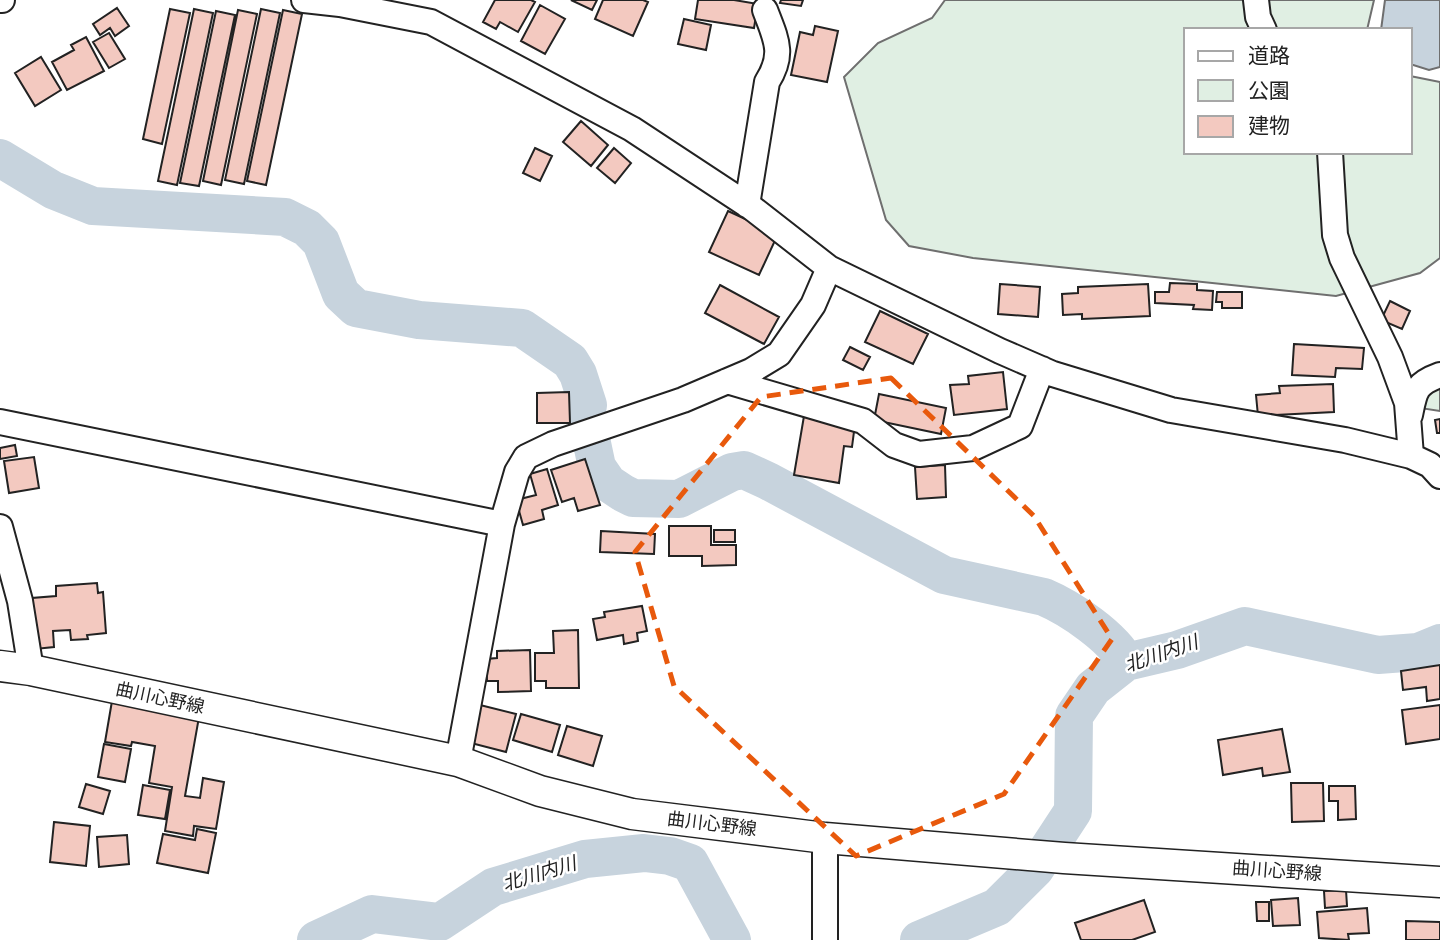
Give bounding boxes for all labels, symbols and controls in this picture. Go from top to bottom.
legend [1184,28,1412,154]
text: 道路 [1248,44,1290,68]
text: 公園 [1248,79,1290,103]
text: 建物 [1248,114,1290,138]
water label: 北川内川 [1122,631,1202,676]
street label: 曲川心野線 [114,679,206,717]
street label: 曲川心野線 [666,809,758,839]
water label: 北川内川 [500,852,580,895]
street label: 曲川心野線 [1231,858,1323,884]

